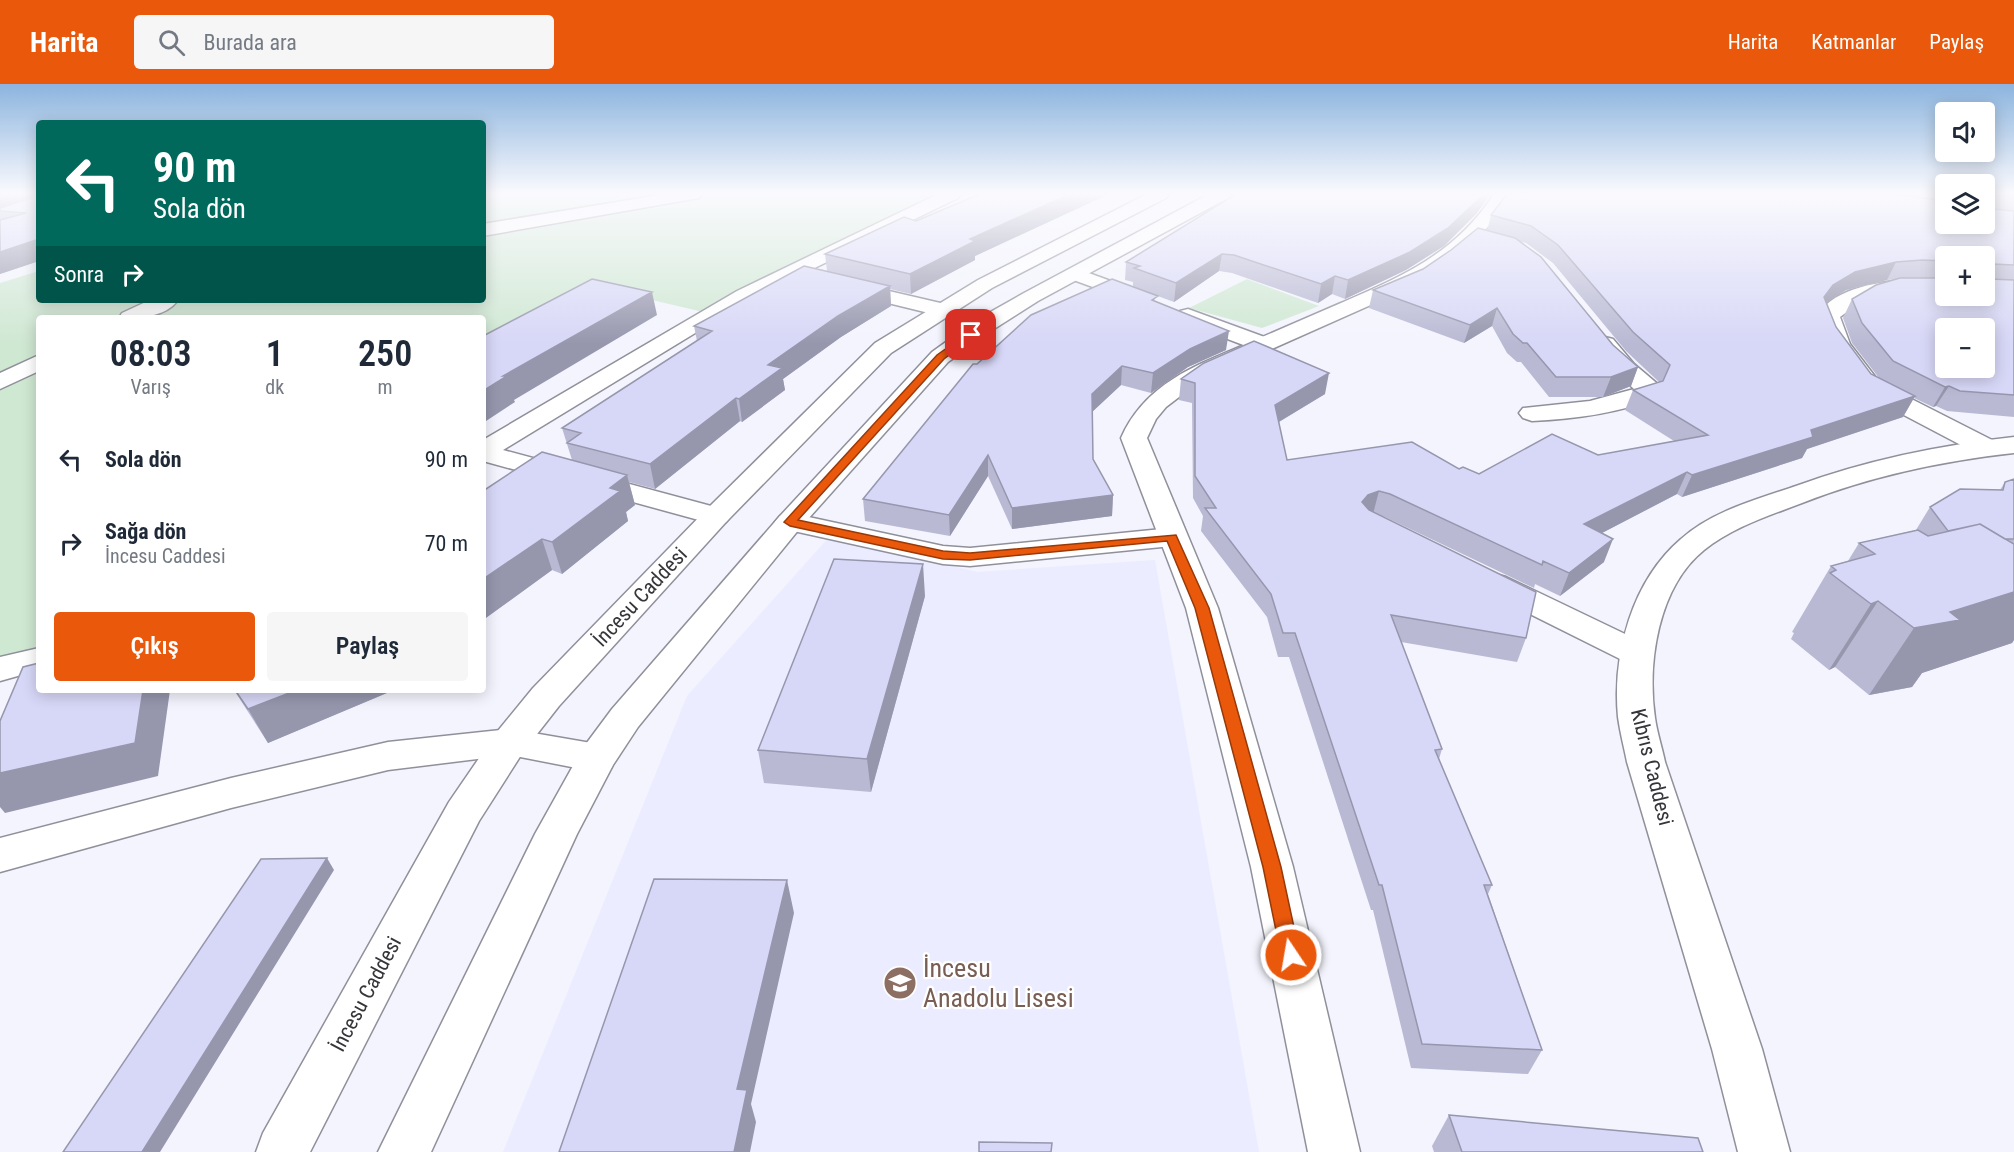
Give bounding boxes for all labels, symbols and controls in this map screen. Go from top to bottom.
search box [134,15,554,69]
text: Harita [30,26,98,59]
icon: search [155,26,188,59]
text: Burada ara [203,30,297,55]
text: Harita [1728,30,1778,54]
text: Katmanlar [1811,30,1896,54]
text: Paylaş [1929,30,1984,54]
map controls [1935,102,1995,378]
button: sound [1935,102,1995,162]
text: 90 m [153,143,236,192]
icon: left [54,144,132,222]
button: layers [1935,174,1995,234]
text: Sola dön [153,193,246,225]
button: + [1935,246,1995,306]
icon: right [116,258,149,291]
text: Sonra [54,262,104,287]
pin [945,309,996,360]
icon: arrive [954,318,987,351]
button: − [1935,318,1995,378]
text: 08:03 [110,333,192,375]
text: 1 [266,333,284,375]
text: 250 [358,333,412,375]
text: Varış [131,375,171,399]
text: dk [265,375,284,399]
text: m [378,375,393,399]
icon: left [54,443,87,476]
text: Sola dön [105,447,181,472]
text: 90 m [425,447,468,472]
text: Sağa dön [105,519,186,544]
icon: right [54,527,87,560]
text: 70 m [425,531,468,556]
street label: İncesu Caddesi [588,543,692,651]
text: İncesu Caddesi [105,544,226,568]
button: Çıkış [54,612,255,681]
button: Paylaş [267,612,468,681]
street label: Kıbrıs Caddesi [1626,706,1678,828]
position arrow [1259,923,1323,987]
street label: İncesu Caddesi [326,932,406,1056]
place label: İncesu Anadolu Lisesi [923,953,1074,1013]
school or university icon: İncesu Anadolu Lisesi [882,965,918,1001]

